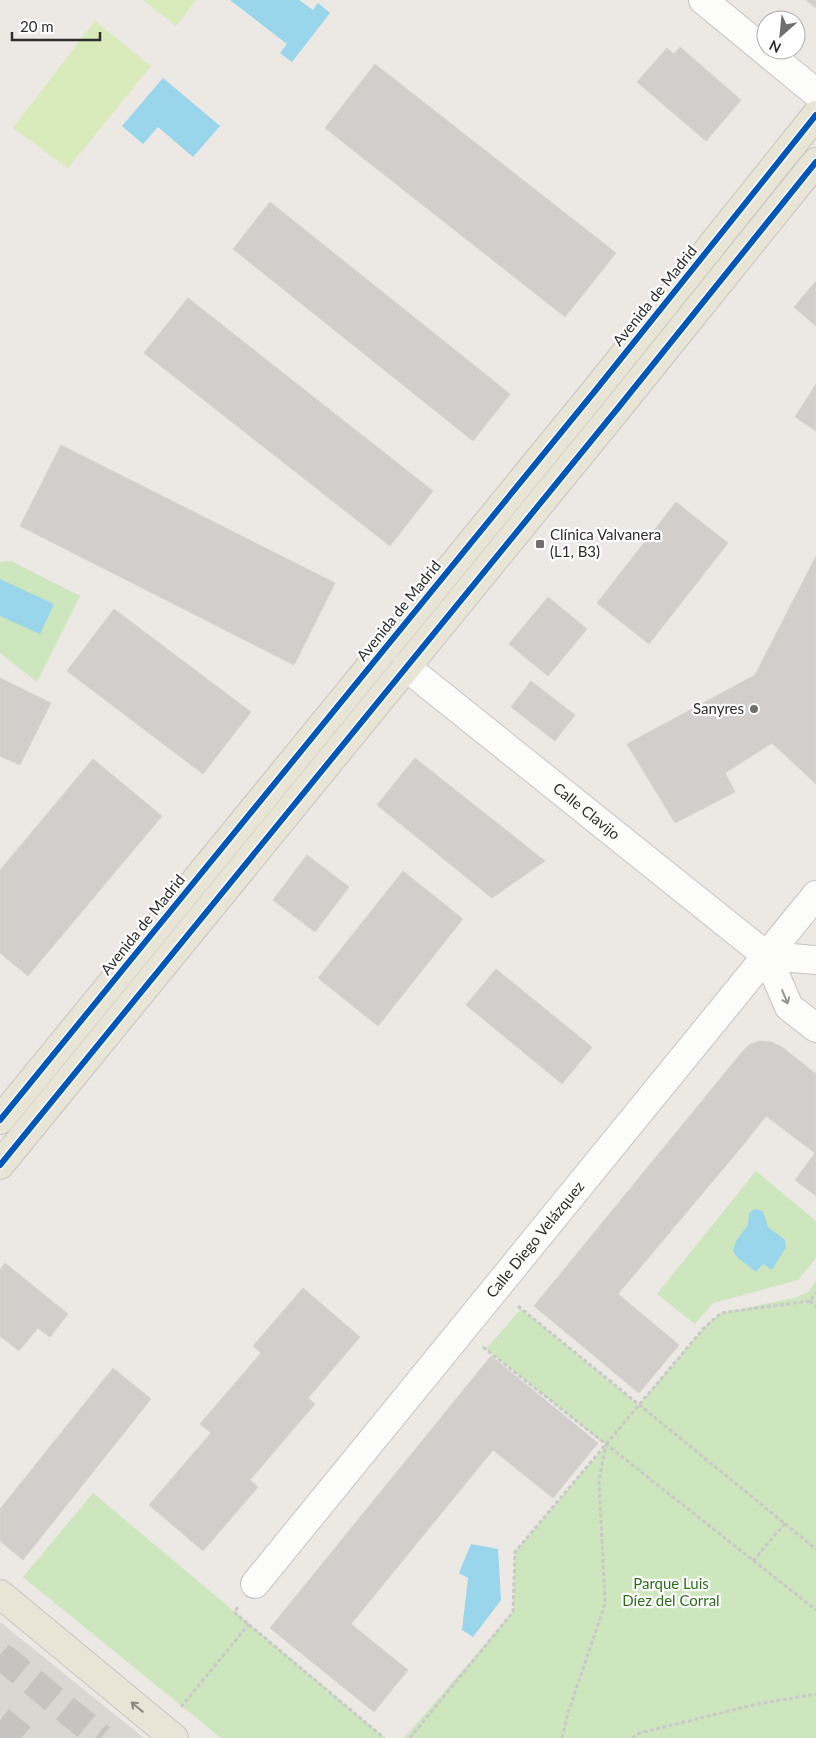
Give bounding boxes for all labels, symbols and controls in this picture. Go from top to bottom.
scale bar [12,10,100,42]
north arrow [756,10,806,60]
text: 20 m [20,17,54,35]
text: N [766,37,784,57]
street label: Avenida de Madrid [608,242,700,349]
place label: Clínica Valvanera (L1, B3) [550,525,661,560]
marker: Clínica Valvanera (L1, B3) [534,538,546,550]
street label: Avenida de Madrid [352,557,444,664]
place label: Sanyres [693,699,744,717]
marker: Sanyres [748,703,760,715]
street label: Calle Clavijo [550,778,624,843]
street label: Avenida de Madrid [96,871,188,978]
one-way arrow [780,989,790,1004]
street label: Calle Diego Velázquez [482,1177,587,1301]
park label: Parque Luis Díez del Corral [622,1574,720,1609]
one-way arrow [130,1701,143,1713]

